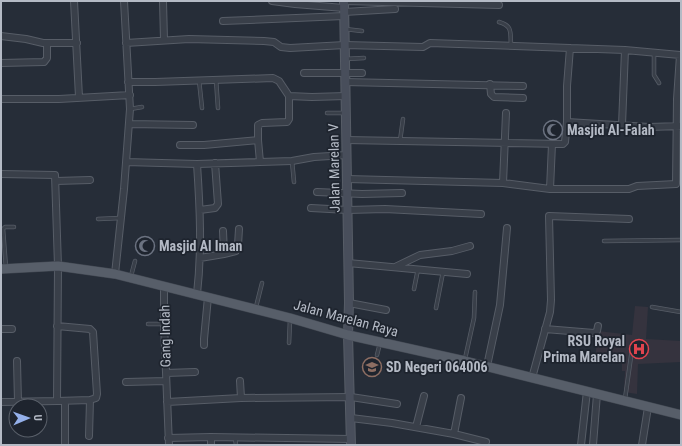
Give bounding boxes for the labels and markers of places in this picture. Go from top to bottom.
mosque icon: Masjid Al-Falah [542,119,564,141]
place label: Masjid Al-Falah [567,122,655,138]
mosque icon: Masjid Al Iman [134,235,156,257]
place label: Masjid Al Iman [159,238,243,254]
place label: RSU Royal Prima Marelan [543,333,625,365]
hospital icon: RSU Royal Prima Marelan [628,338,650,360]
school or university icon: SD Negeri 064006 [361,356,383,378]
place label: SD Negeri 064006 [386,359,488,375]

